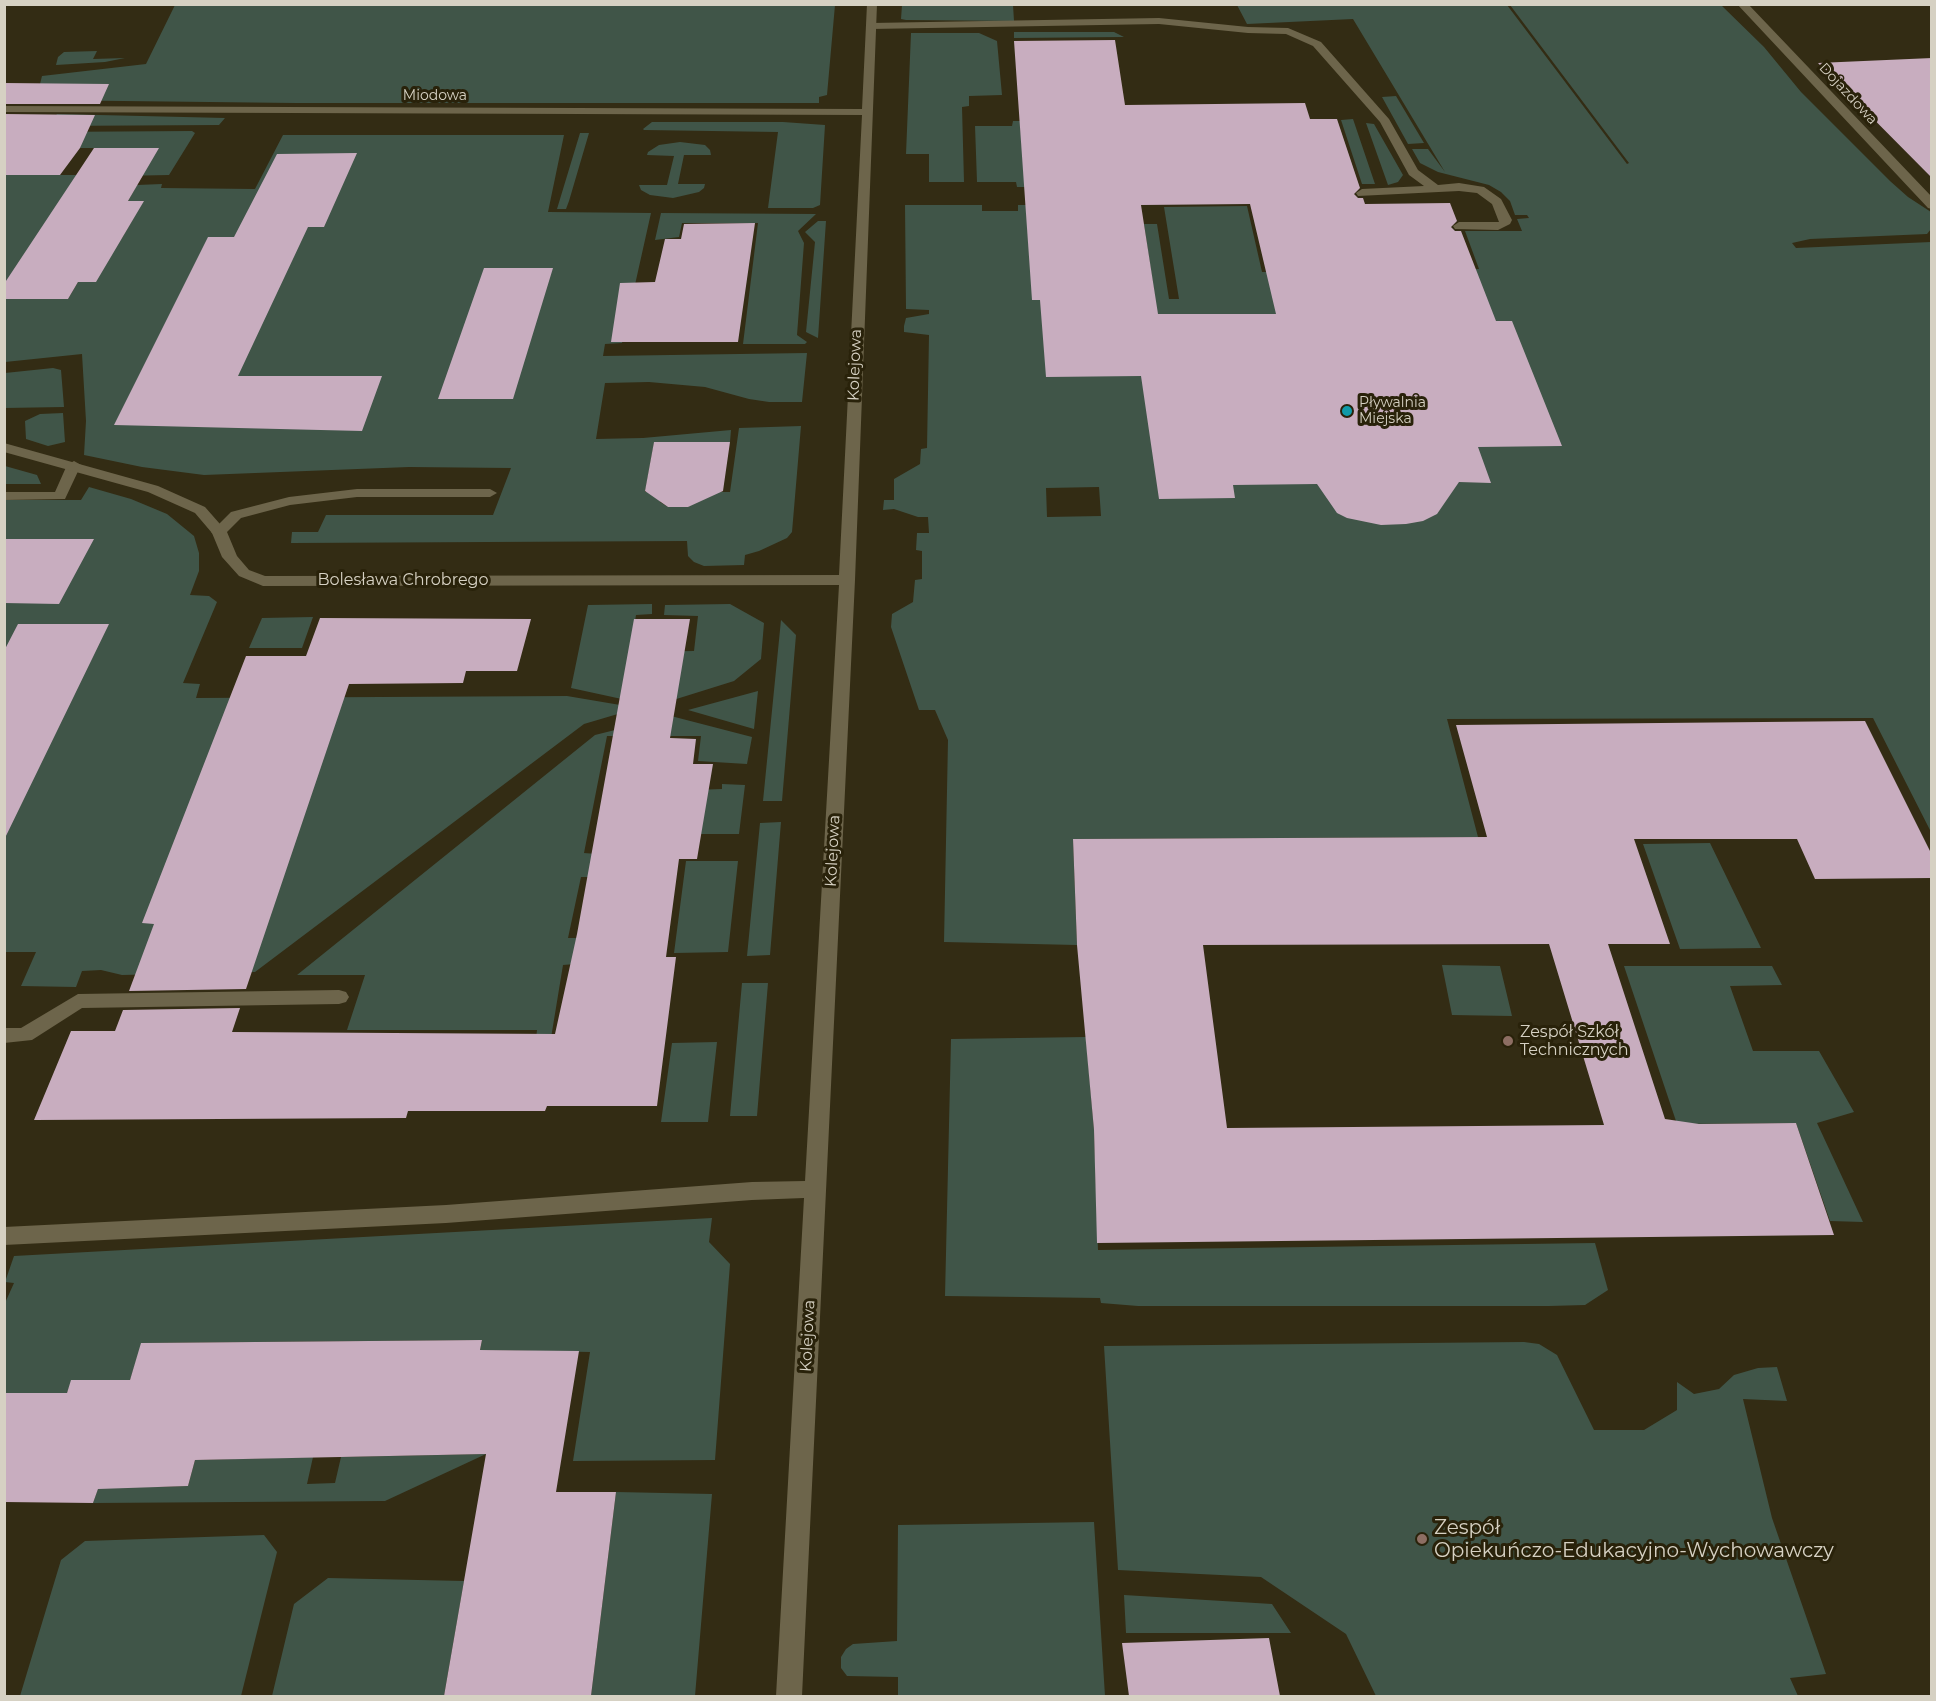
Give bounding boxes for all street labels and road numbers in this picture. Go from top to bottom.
street label: Dojazdowa [1815,60,1881,128]
street label: Miodowa [403,88,467,104]
street label: Kolejowa [844,329,866,401]
street label: Bolesława Chrobrego [317,570,489,590]
street label: Kolejowa [822,814,844,888]
street label: Kolejowa [797,1299,819,1373]

